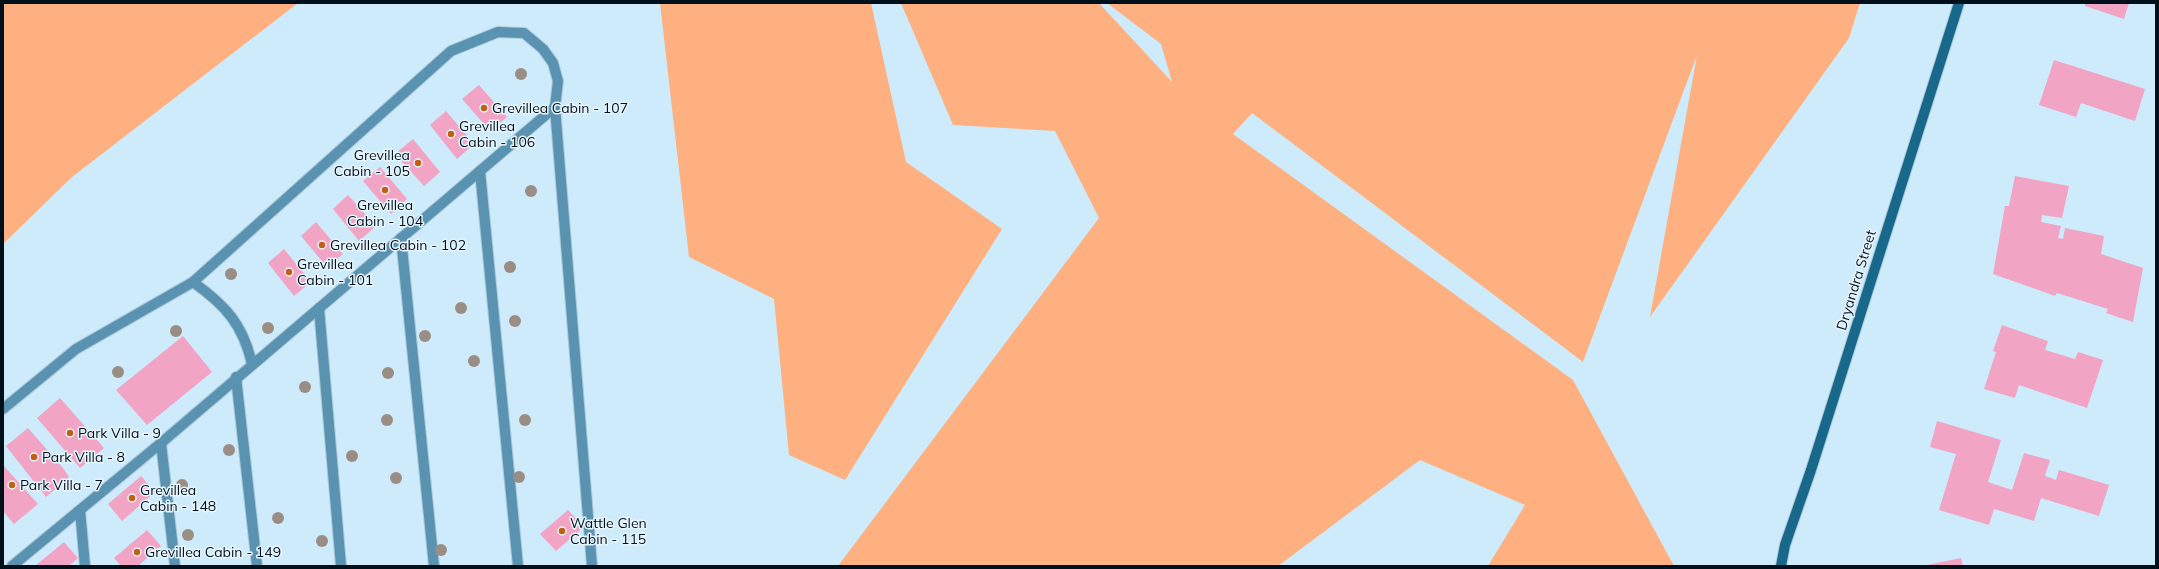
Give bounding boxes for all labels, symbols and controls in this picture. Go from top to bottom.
place label: Grevillea Cabin - 107 [492,99,628,117]
marker: Grevillea Cabin - 107 [479,103,489,113]
place label: Grevillea Cabin - 106 [459,117,535,151]
marker: Grevillea Cabin - 106 [446,129,456,139]
place label: Grevillea Cabin - 105 [334,146,410,180]
marker: Grevillea Cabin - 105 [413,158,423,168]
marker: Grevillea Cabin - 104 [380,185,390,195]
place label: Grevillea Cabin - 104 [347,196,424,230]
street label: Dryandra Street [1832,228,1880,332]
place label: Grevillea Cabin - 102 [330,236,466,254]
marker: Grevillea Cabin - 102 [317,240,327,250]
place label: Grevillea Cabin - 101 [297,255,373,289]
marker: Grevillea Cabin - 101 [284,267,294,277]
place label: Park Villa - 9 [78,424,161,442]
marker: Park Villa - 9 [65,428,75,438]
place label: Park Villa - 8 [42,448,125,466]
marker: Park Villa - 8 [29,452,39,462]
place label: Park Villa - 7 [20,476,103,494]
marker: Park Villa - 7 [7,480,17,490]
place label: Grevillea Cabin - 148 [140,481,216,515]
marker: Grevillea Cabin - 148 [127,493,137,503]
place label: Wattle Glen Cabin - 115 [570,514,647,548]
marker: Wattle Glen Cabin - 115 [557,526,567,536]
place label: Grevillea Cabin - 149 [145,543,281,561]
marker: Grevillea Cabin - 149 [132,547,142,557]

